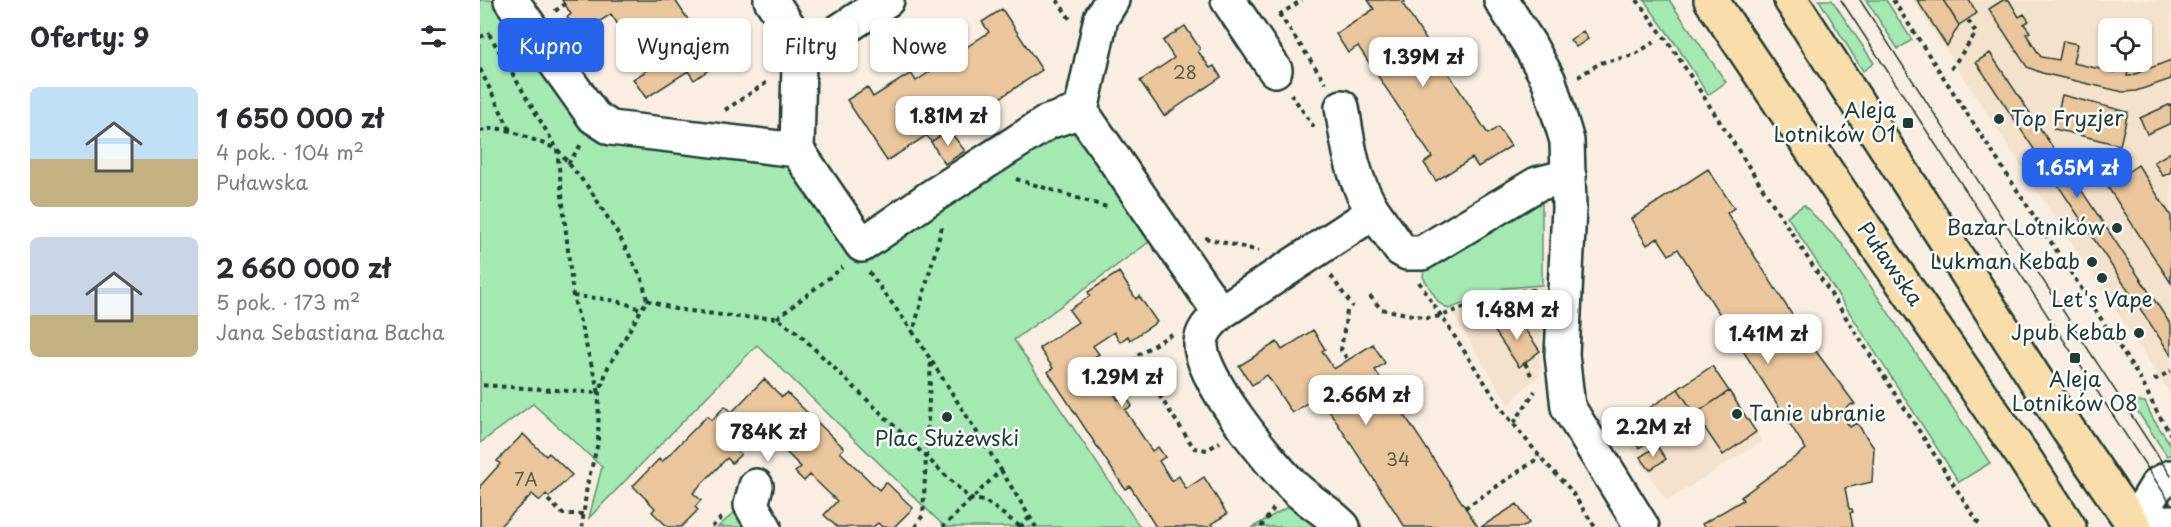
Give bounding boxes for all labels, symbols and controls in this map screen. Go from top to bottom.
text: Oferty: 9 [30,17,149,56]
chip: Kupno [498,18,604,72]
chip: Wynajem [616,18,751,72]
chip: Filtry [763,18,858,72]
chip: Nowe [870,18,968,72]
map controls [2098,18,2152,72]
button: locate [2098,18,2152,72]
icon: filters [417,20,450,53]
pin: 1.39M zł [1361,37,1485,88]
text: 1.39M zł [1383,41,1463,71]
house number: 28 [1173,58,1197,85]
place label: Aleja Lotników 01 [1773,93,1896,149]
pin: 1.81M zł [886,96,1010,147]
text: 1 650 000 zł [216,98,383,137]
text: 1.81M zł [909,100,987,130]
place label: Top Fryzjer [2011,101,2124,133]
icon: home [78,111,150,183]
marker: Top Fryzjer [1992,112,2006,126]
marker: Aleja Lotników 01 [1901,116,1915,130]
text: 4 pok. · 104 m² [216,137,364,167]
pin: 1.65M zł [2015,148,2139,199]
text: 1.65M zł [2036,152,2118,182]
text: Puławska [216,167,308,197]
place label: Bazar Lotników [1947,210,2106,242]
street label: Puławska [1851,214,1932,312]
marker: Bazar Lotników [2110,221,2124,235]
place label: Lukman Kebab [1930,244,2080,276]
text: 2 660 000 zł [216,248,390,287]
marker: Lukman Kebab [2085,255,2099,269]
icon: home [78,261,150,333]
marker: Let's Vape [2095,271,2109,285]
place label: Let's Vape [2051,282,2153,314]
text: 5 pok. · 173 m² [216,287,360,317]
pin: 1.48M zł [1455,290,1579,341]
text: 1.48M zł [1476,294,1558,324]
pin: 1.41M zł [1706,314,1830,365]
place label: Jpub Kebab [2011,315,2127,347]
text: Jana Sebastiana Bacha [216,317,444,347]
text: 1.41M zł [1729,318,1807,348]
marker: Jpub Kebab [2132,326,2146,340]
marker: Aleja Lotników 08 [2068,351,2082,365]
pin: 1.29M zł [1060,357,1184,408]
text: 1.29M zł [1082,361,1162,391]
place label: Aleja Lotników 08 [2012,362,2138,418]
pin: 2.66M zł [1304,375,1428,426]
text: 2.66M zł [1322,379,1410,409]
place label: Tanie ubranie [1749,396,1886,428]
pin: 2.2M zł [1598,407,1708,458]
marker: Tanie ubranie [1730,407,1744,421]
marker: Plac Służewski [940,410,954,424]
text: 2.2M zł [1616,411,1690,441]
pin: 784K zł [713,412,823,463]
text: 784K zł [730,416,806,446]
place label: Plac Służewski [875,421,1019,453]
house number: 34 [1386,445,1410,472]
house number: 7A [514,465,538,492]

